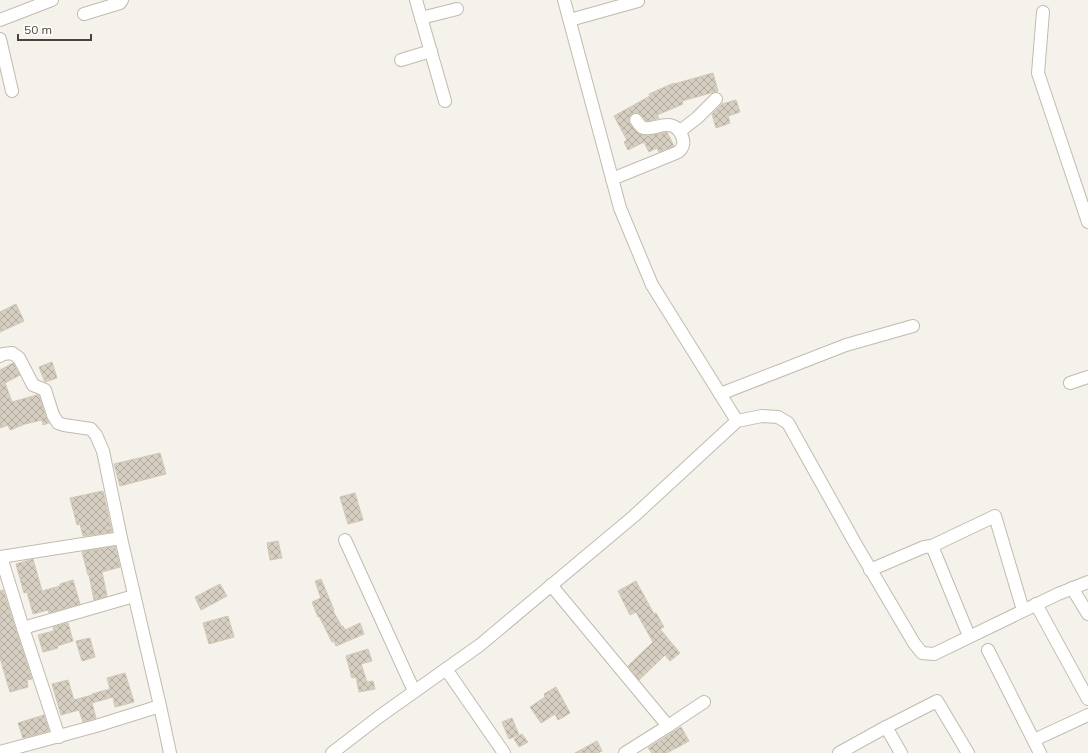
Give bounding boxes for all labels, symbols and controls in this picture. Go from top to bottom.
scale bar [18,16,91,42]
text: 50 m [24,22,52,37]

